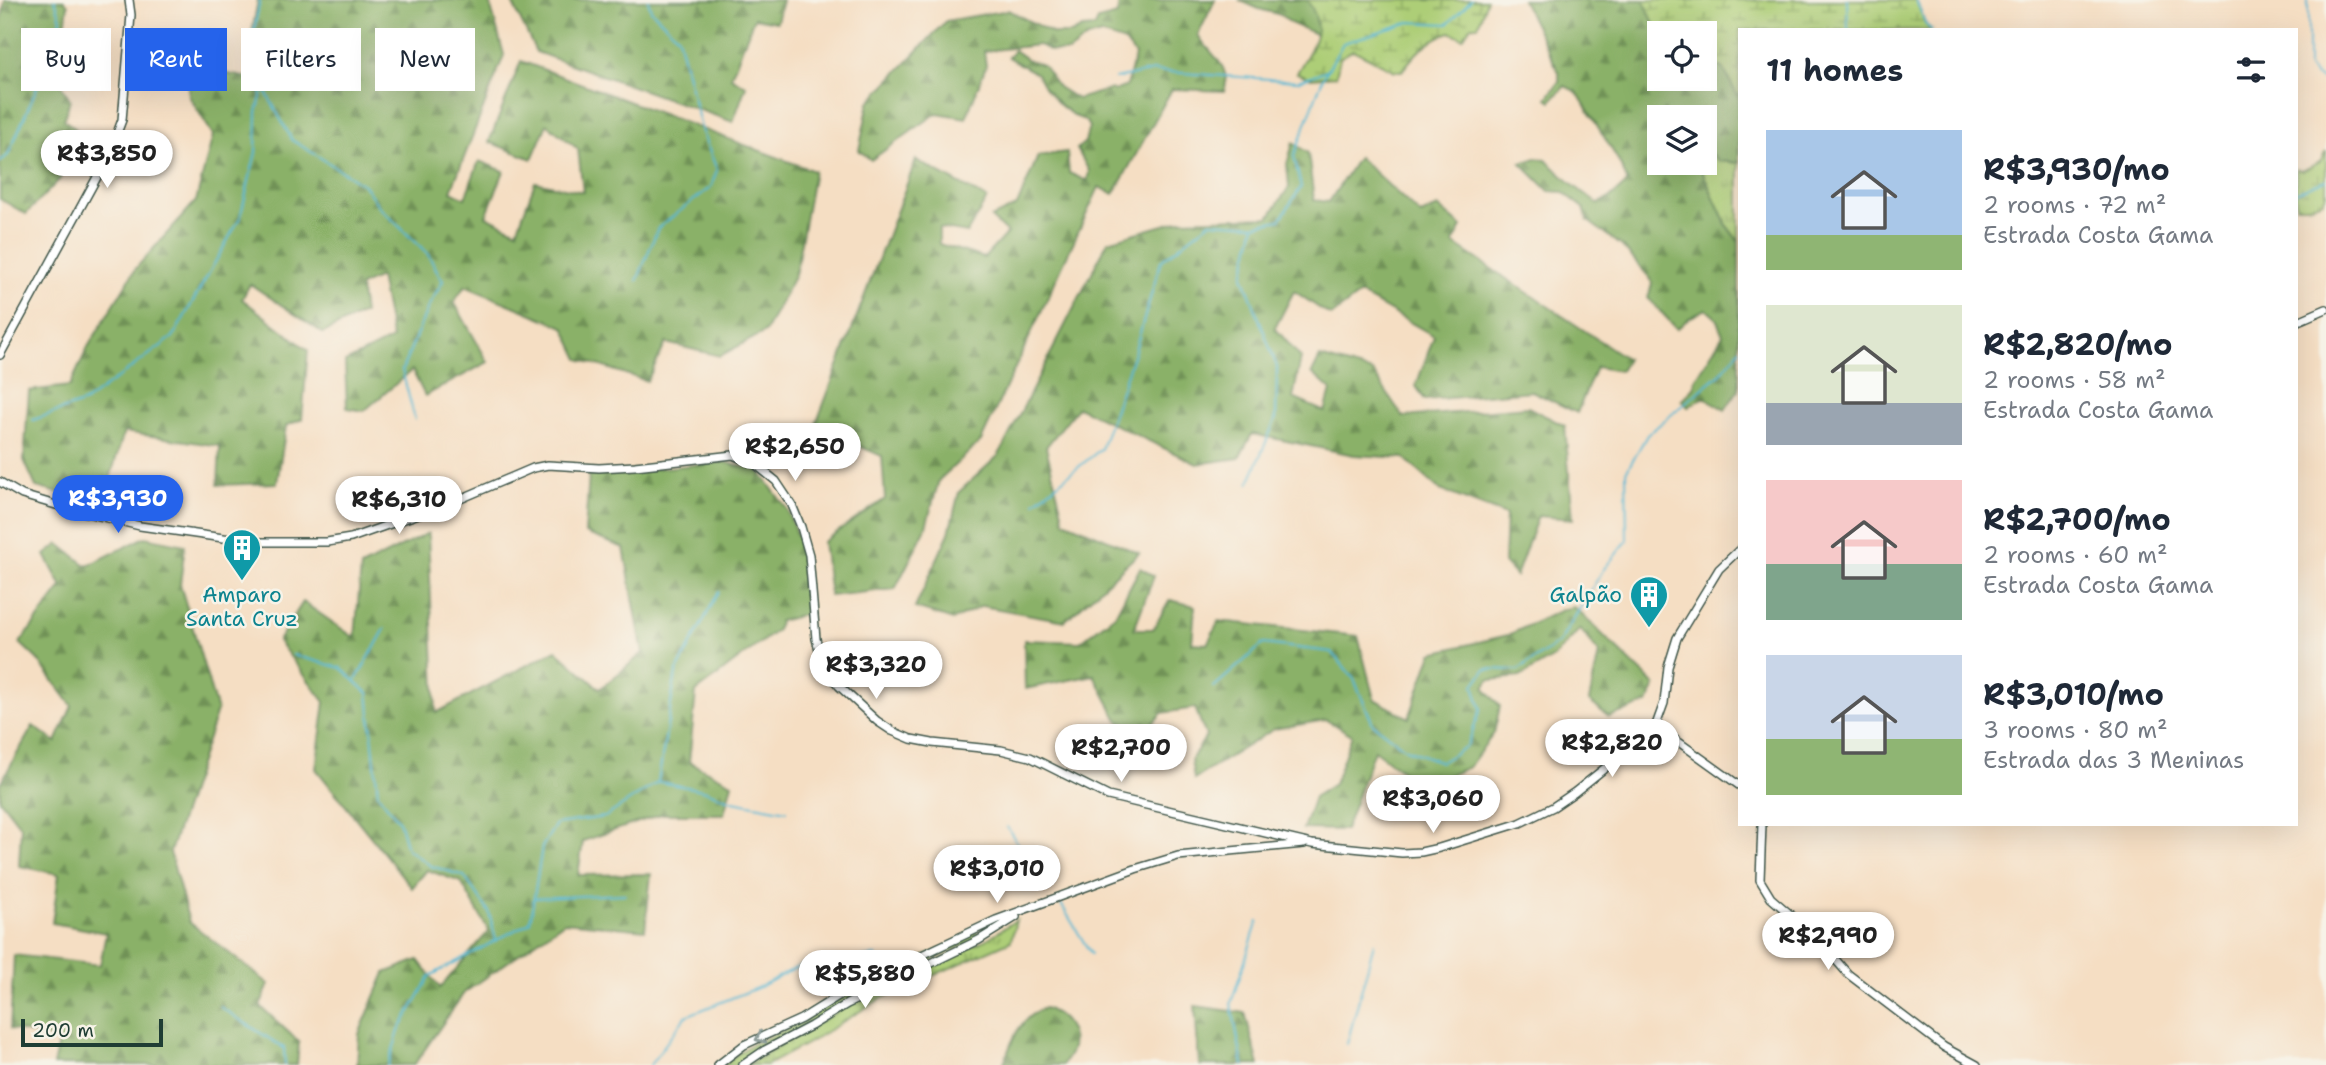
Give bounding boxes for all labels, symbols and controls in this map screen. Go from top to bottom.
map controls [1647,21,1717,175]
button: locate [1647,21,1717,91]
chip: Buy [21,28,111,91]
chip: Rent [125,28,227,91]
chip: Filters [241,28,361,91]
chip: New [375,28,475,91]
text: 11 homes [1766,50,1903,91]
icon: filters [2232,51,2270,89]
button: layers [1647,105,1717,175]
pin: R$3,850 [42,130,172,190]
text: R$3,850 [57,138,157,168]
text: R$3,930/mo [1983,149,2170,190]
icon: home [1822,158,1906,242]
text: 2 rooms · 72 m² [1983,190,2166,220]
text: Estrada Costa Gama [1983,220,2213,250]
text: R$2,820/mo [1983,324,2173,365]
icon: home [1822,333,1906,417]
text: 2 rooms · 58 m² [1983,365,2166,395]
text: Estrada Costa Gama [1983,395,2213,425]
pin: R$2,650 [730,424,860,483]
text: R$2,650 [745,431,845,461]
pin: R$3,930 [53,476,183,535]
pin: R$6,310 [334,476,464,536]
text: R$3,930 [68,483,168,513]
text: R$6,310 [351,484,447,514]
text: R$2,700/mo [1983,499,2171,540]
icon: home [1822,508,1906,592]
building icon: Amparo Santa Cruz [221,527,263,582]
text: 2 rooms · 60 m² [1983,540,2168,570]
text: Estrada Costa Gama [1983,570,2213,600]
building icon: Galpão [1628,574,1670,629]
place label: Amparo Santa Cruz [186,581,298,633]
place label: Galpão [1549,581,1622,609]
pin: R$3,320 [811,642,941,701]
text: R$3,320 [825,649,927,679]
text: R$3,010/mo [1983,674,2164,715]
icon: home [1822,683,1906,767]
text: 3 rooms · 80 m² [1983,715,2168,745]
pin: R$2,820 [1547,720,1677,779]
pin: R$2,700 [1056,724,1186,784]
text: R$2,820 [1561,727,1663,757]
text: R$2,700 [1071,732,1171,762]
text: Estrada das 3 Meninas [1983,745,2244,775]
pin: R$3,060 [1368,776,1498,835]
text: R$3,060 [1382,783,1484,813]
pin: R$3,010 [932,846,1062,905]
text: R$3,010 [949,853,1045,883]
pin: R$2,990 [1763,912,1893,972]
text: R$2,990 [1778,920,1878,950]
pin: R$5,880 [800,950,930,1010]
text: R$5,880 [815,958,915,988]
scale bar [21,1016,163,1048]
text: 200 m [32,1018,94,1043]
one-way arrow [755,1029,767,1043]

